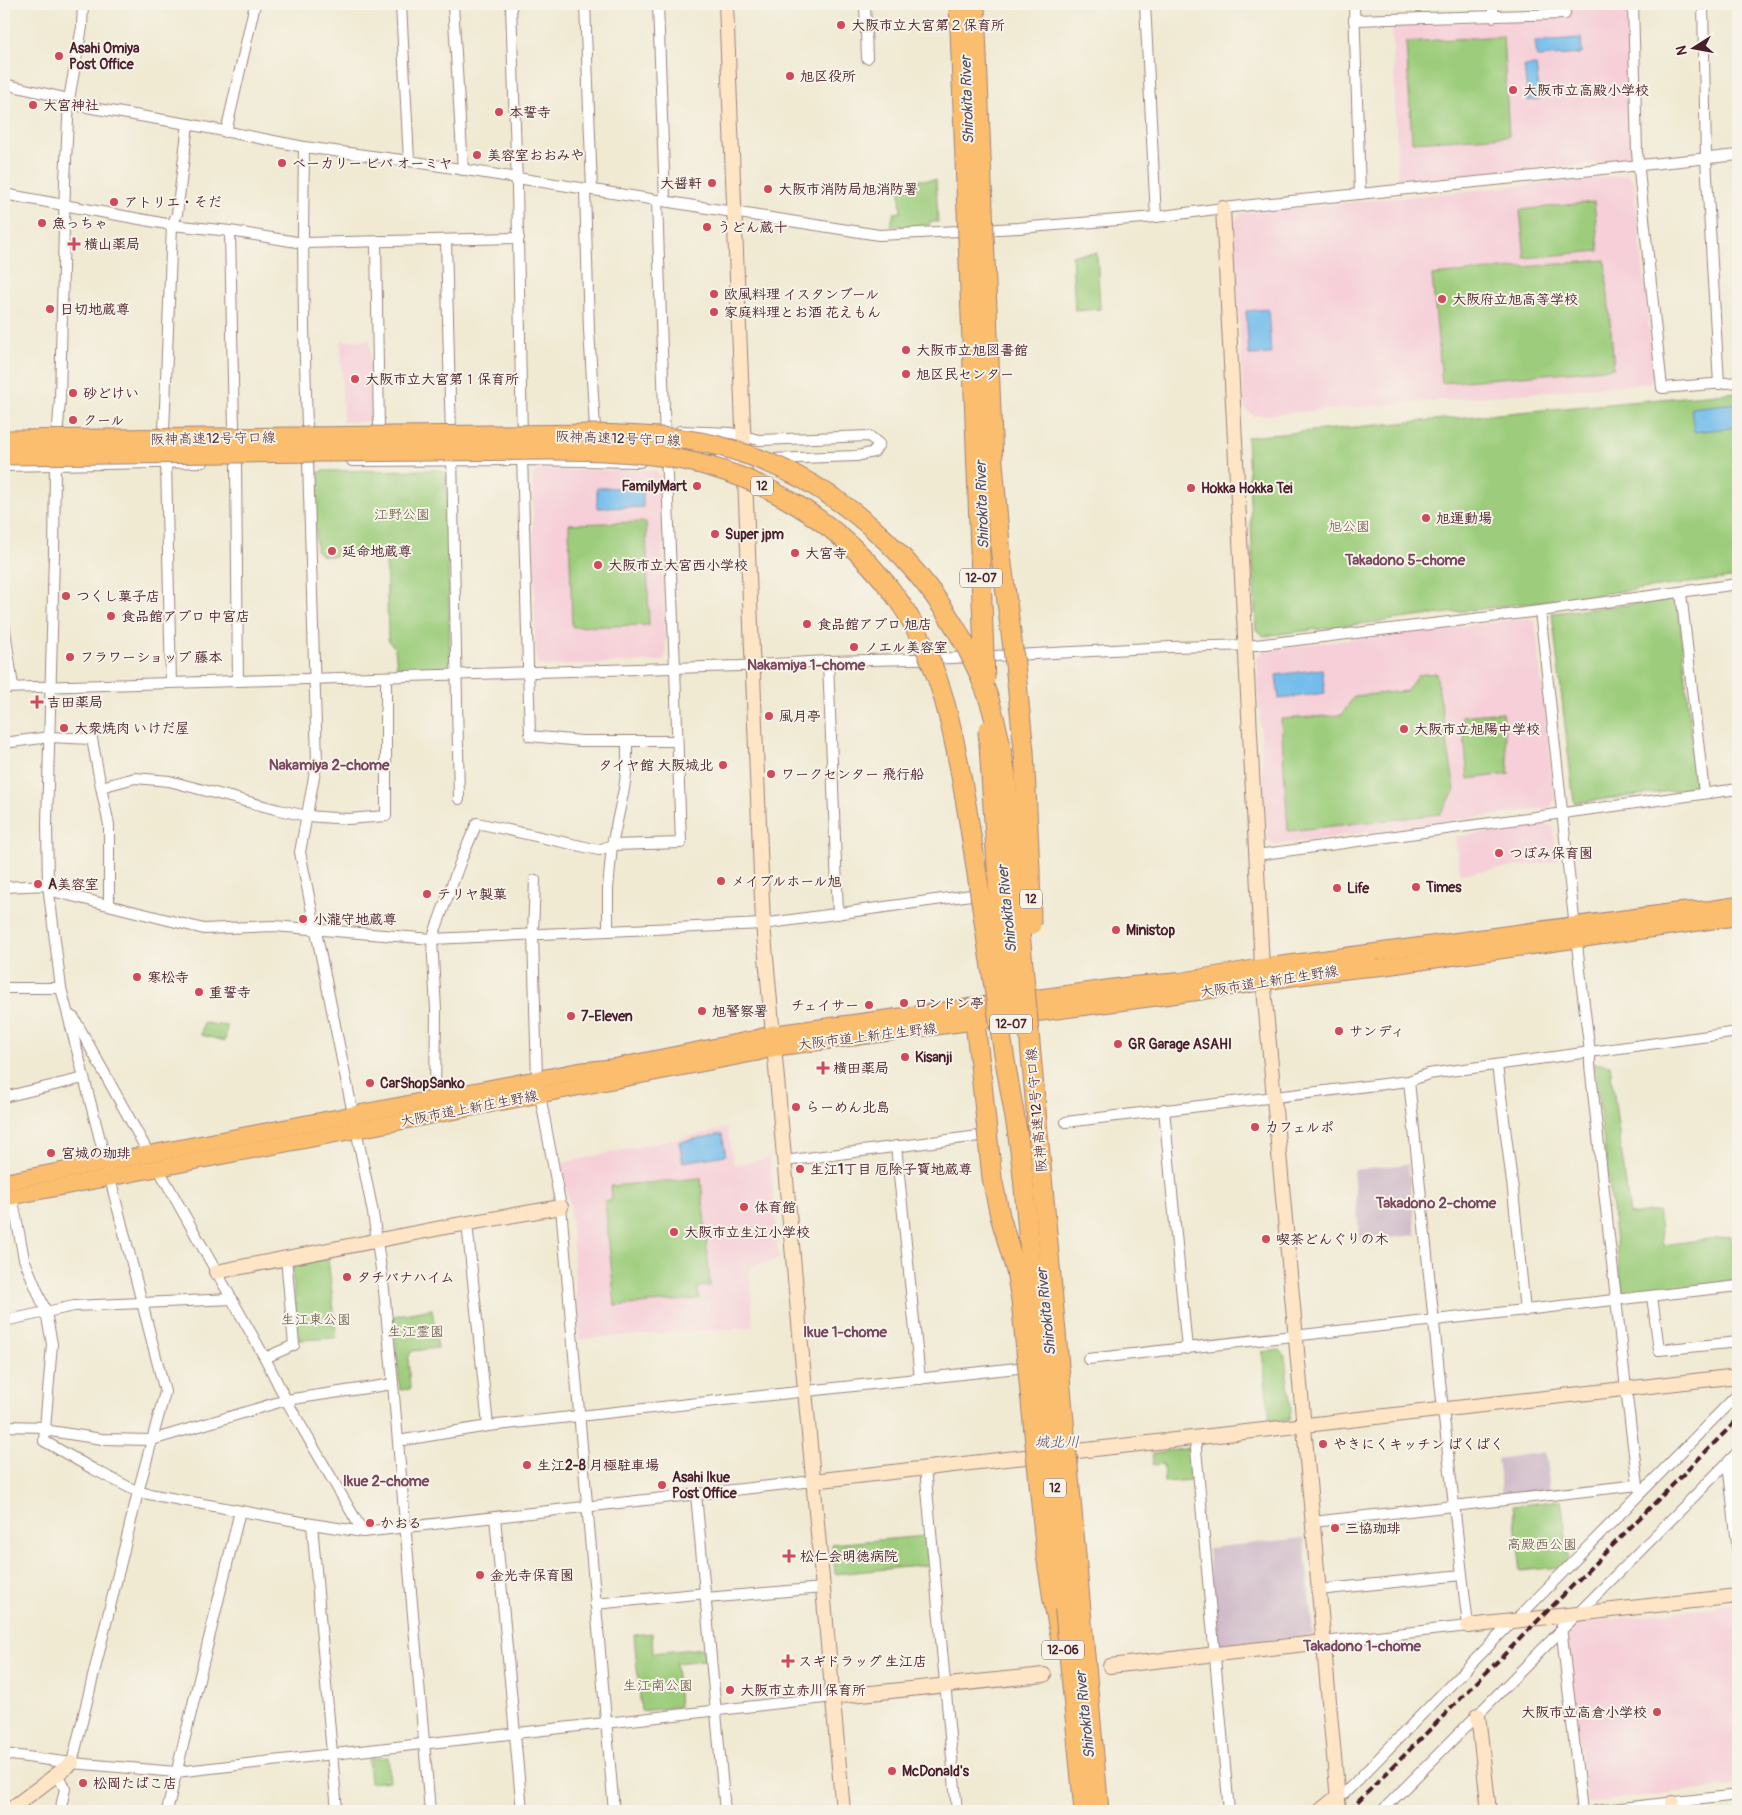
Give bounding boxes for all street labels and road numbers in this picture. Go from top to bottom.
street label: 阪神高速12号守口線 [555,428,681,449]
street label: 阪神高速12号守口線 [150,429,276,448]
road number: 12 [751,476,773,496]
road number: 12-07 [960,568,1002,588]
road number: 12 [1020,890,1042,909]
street label: 大阪市道上新庄生野線 [1199,962,1340,1001]
road number: 12-07 [990,1014,1032,1034]
street label: 大阪市道上新庄生野線 [797,1020,938,1053]
street label: 阪神高速12号守口線 [1023,1047,1050,1173]
street label: 大阪市道上新庄生野線 [399,1087,539,1130]
road number: 12 [1044,1479,1066,1498]
road number: 12-06 [1042,1640,1084,1660]

